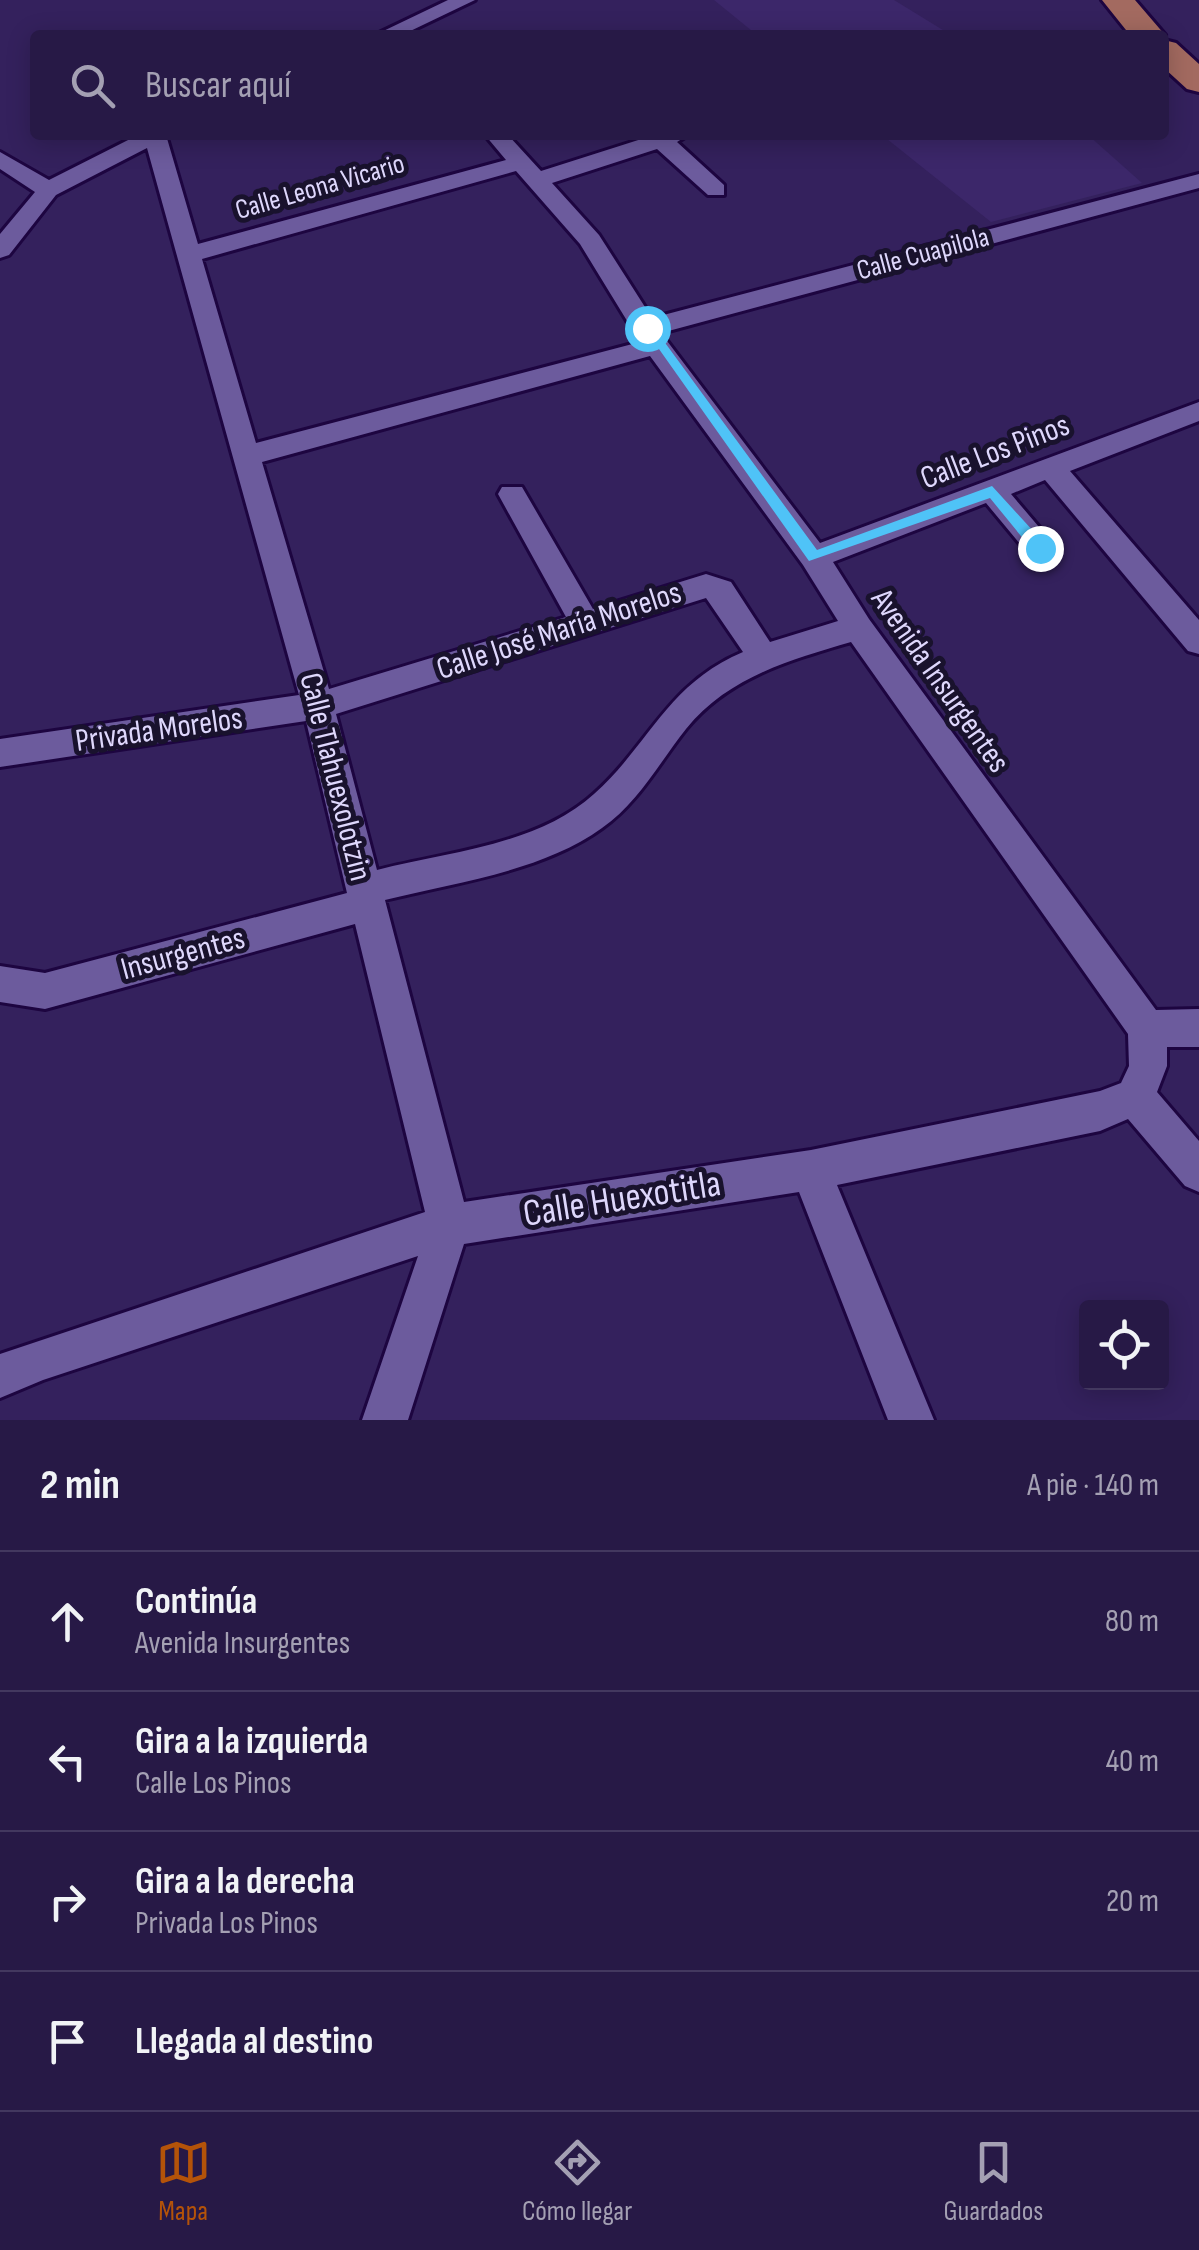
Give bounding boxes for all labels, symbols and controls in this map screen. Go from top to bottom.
search box [30,30,1169,140]
icon: search [65,58,120,113]
text: Buscar aquí [145,63,291,108]
street label: Calle Leona Vicario [232,147,408,227]
street label: Calle Cuapilola [853,221,993,287]
route start [625,306,671,352]
street label: Calle Los Pinos [915,406,1075,498]
route end [1018,526,1064,572]
street label: Calle José María Morelos [432,573,686,689]
street label: Avenida Insurgentes [862,581,1018,780]
street label: Calle Tlahuexolotzin [290,669,380,885]
street label: Privada Morelos [73,699,245,761]
street label: Insurgentes [117,919,249,989]
street label: Calle Huexotitla [520,1161,724,1237]
map controls [1079,1300,1169,1390]
button: locate [1079,1300,1169,1390]
text: 2 min [40,1460,120,1511]
text: A pie · 140 m [1027,1466,1159,1505]
text: Continúa [135,1579,257,1624]
icon: ahead [40,1594,95,1649]
text: 80 m [1105,1602,1159,1641]
text: Avenida Insurgentes [135,1624,350,1663]
text: Gira a la izquierda [135,1719,368,1764]
icon: left [40,1734,95,1789]
text: 40 m [1106,1742,1159,1781]
text: Calle Los Pinos [135,1764,291,1803]
text: Gira a la derecha [135,1859,355,1904]
icon: right [40,1874,95,1929]
text: 20 m [1106,1882,1159,1921]
text: Privada Los Pinos [135,1904,318,1943]
icon: arrive [40,2014,95,2069]
text: Llegada al destino [135,2019,373,2064]
tab: Mapa [156,2135,211,2228]
tab: Cómo llegar [522,2135,632,2228]
tab: Guardados [943,2135,1043,2228]

